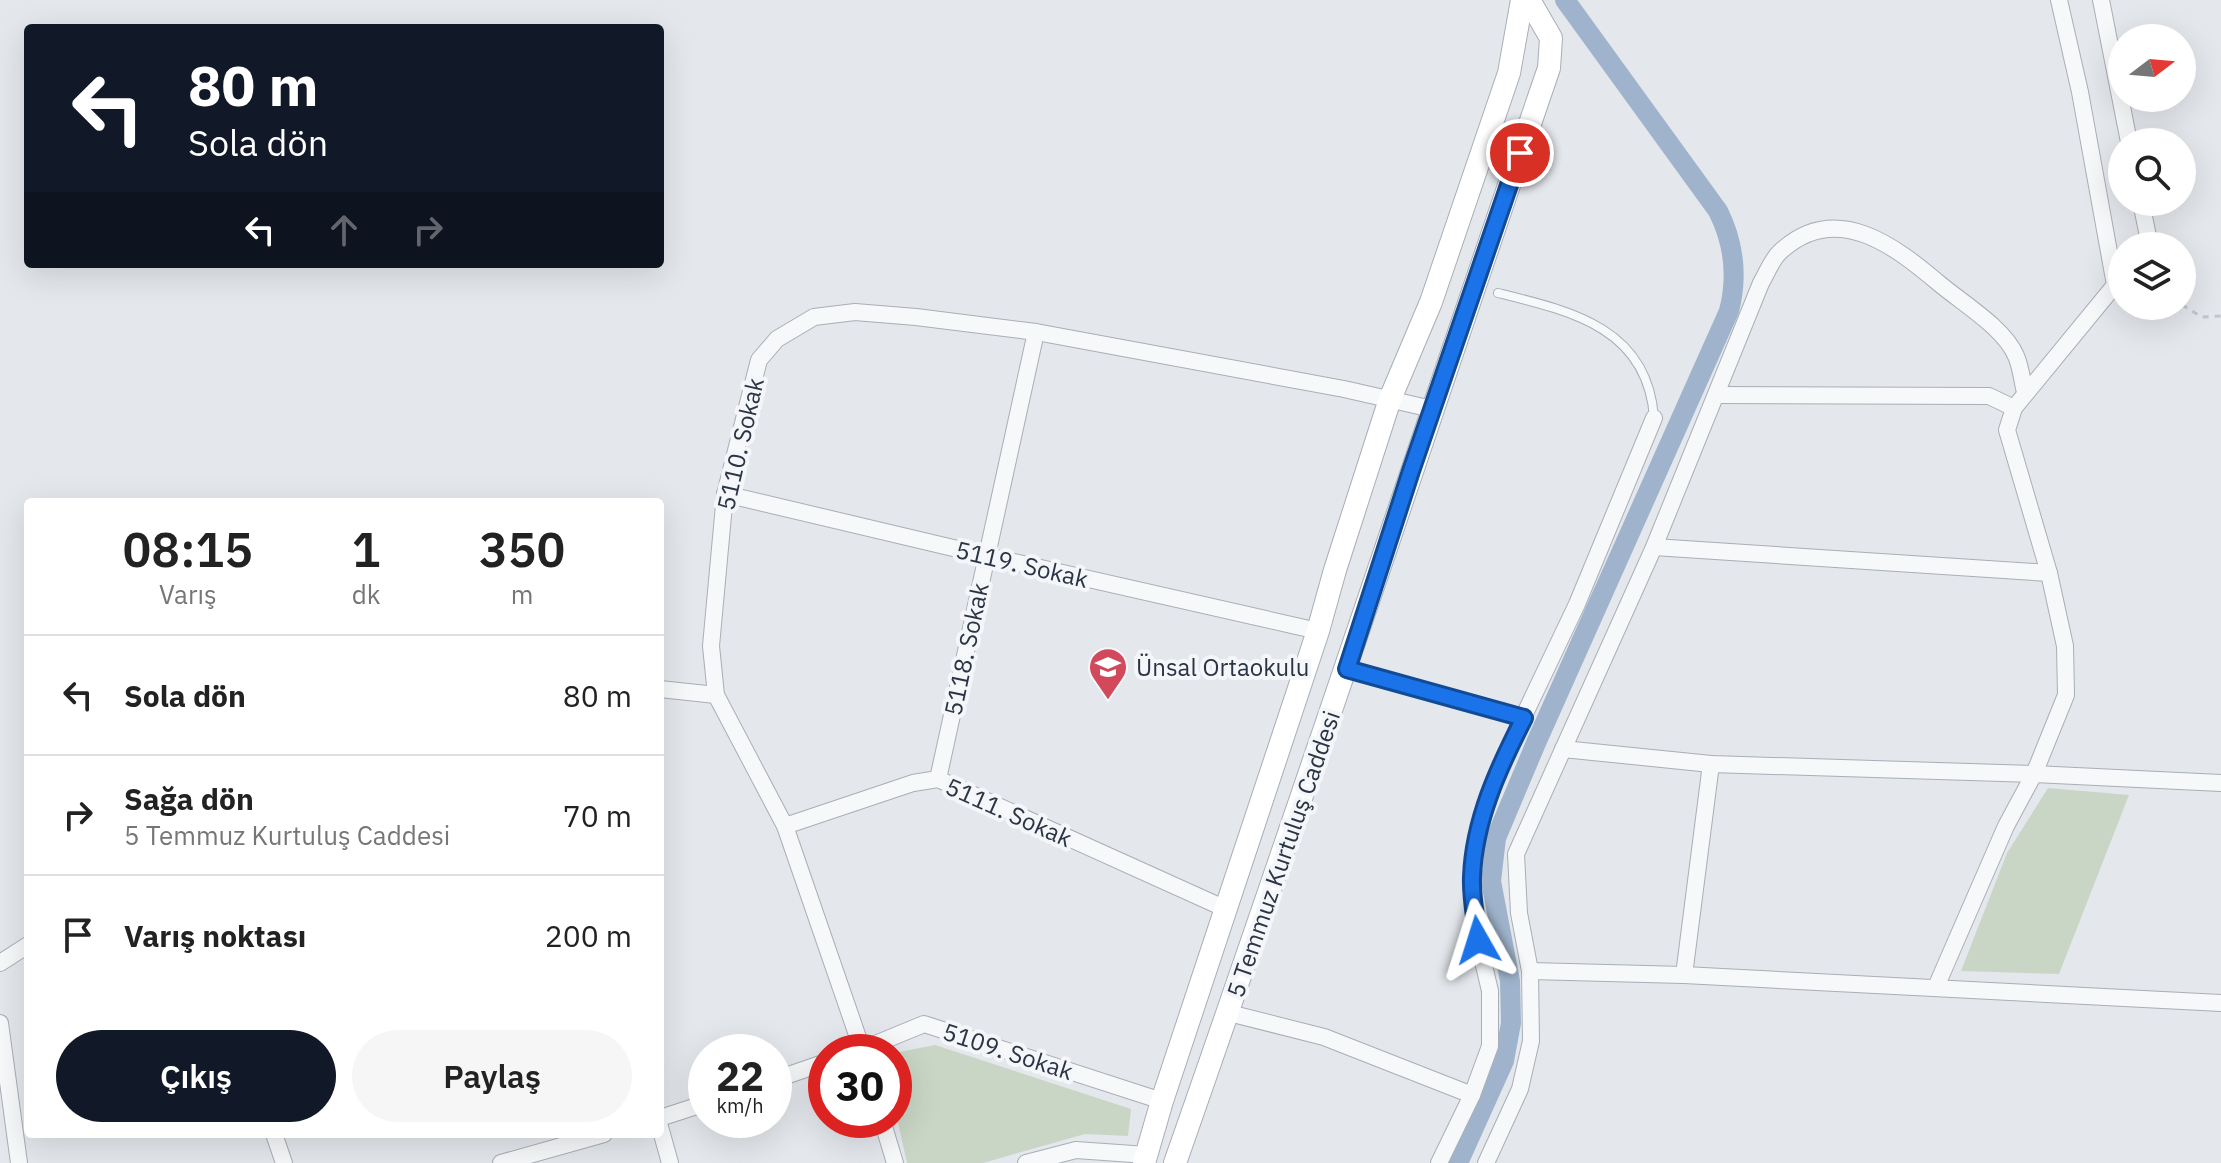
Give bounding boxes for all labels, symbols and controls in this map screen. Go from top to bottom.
north arrow [2108,24,2196,112]
map controls [2108,24,2196,320]
text: 80 m [188,49,318,121]
icon: left [56,56,160,160]
text: Sola dön [188,119,328,166]
pin [1486,119,1554,187]
button: search [2108,128,2196,216]
icon: arrive [1498,131,1542,175]
icon: left [238,208,282,252]
icon: ahead [322,208,366,252]
icon: right [406,208,450,252]
button: layers [2108,232,2196,320]
street label: 5110. Sokak [709,374,771,513]
text: 08:15 [123,518,253,580]
text: 1 [352,518,380,580]
text: 350 [479,518,565,580]
street label: 5119. Sokak [953,533,1092,595]
text: Varış [159,577,217,611]
text: dk [352,577,380,611]
text: m [511,577,534,611]
street label: 5118. Sokak [936,579,996,718]
school or university icon: Ünsal Ortaokulu [1087,646,1129,701]
place label: Ünsal Ortaokulu [1136,651,1309,683]
icon: left [56,673,100,717]
text: Sola dön [124,676,246,715]
text: 80 m [563,676,632,715]
street label: 5 Temmuz Kurtuluş Caddesi [1219,706,1347,1002]
street label: 5111. Sokak [941,770,1078,854]
text: Sağa dön [124,779,254,818]
icon: right [56,793,100,837]
text: 70 m [563,796,632,835]
text: 5 Temmuz Kurtuluş Caddesi [124,818,450,852]
position arrow [1436,898,1520,982]
icon: arrive [56,913,100,957]
text: Varış noktası [124,916,306,955]
text: 200 m [545,916,632,955]
street label: 5109. Sokak [939,1015,1078,1087]
button: Çıkış [56,1030,336,1122]
button: Paylaş [352,1030,632,1122]
speed limit sign: 30 [808,1034,912,1138]
text: 22 [716,1050,764,1102]
text: km/h [716,1092,764,1119]

